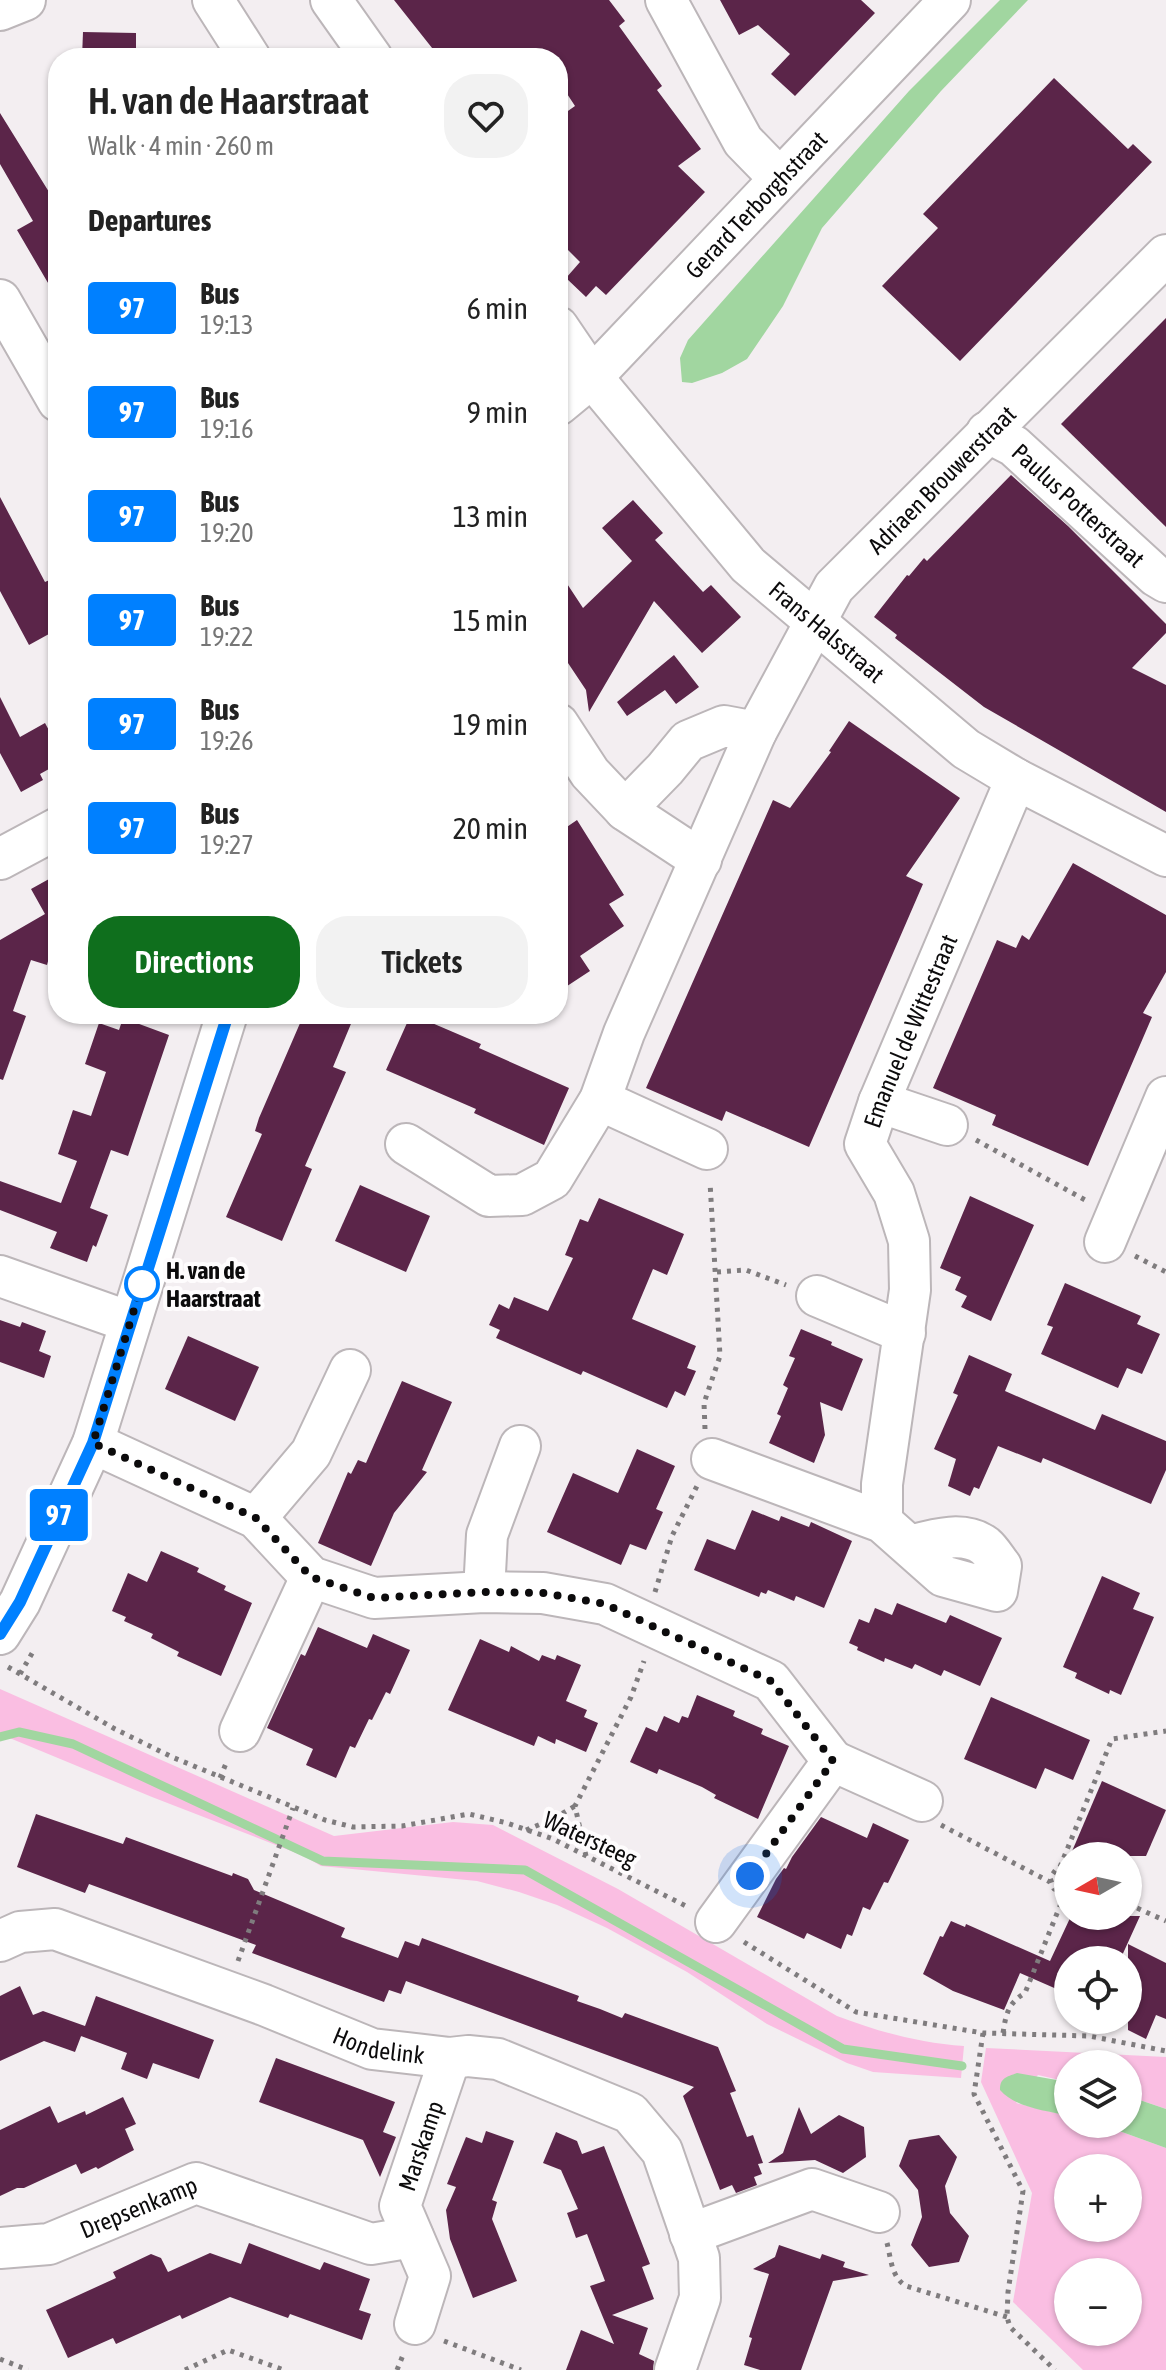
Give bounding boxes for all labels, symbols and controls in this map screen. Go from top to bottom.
button: heart [444,74,528,158]
text: H. van de Haarstraat [88,79,369,122]
street label: Gerard Terborghstraat [680,125,832,284]
text: Walk · 4 min · 260 m [88,131,274,161]
text: Departures [88,203,211,237]
text: Bus [200,276,239,310]
text: 6 min [467,291,528,325]
text: 97 [119,292,145,324]
text: 19:13 [200,310,254,340]
text: Bus [200,380,239,414]
text: 9 min [467,395,528,429]
text: 97 [119,396,145,428]
street label: Adriaen Brouwerstraat [862,400,1021,559]
text: 19:16 [200,414,254,444]
street label: Paulus Potterstraat [1007,438,1150,572]
text: Bus [200,484,239,518]
text: 13 min [453,499,528,533]
text: 97 [119,500,145,532]
text: 19:20 [200,518,254,548]
street label: Frans Halsstraat [764,576,890,688]
text: Bus [200,588,239,622]
text: 15 min [453,603,528,637]
text: 97 [119,604,145,636]
text: 19:22 [200,622,254,652]
text: Bus [200,692,239,726]
text: 19 min [453,707,528,741]
text: 97 [119,708,145,740]
text: 19:26 [200,726,254,756]
text: Bus [200,796,239,830]
text: 20 min [453,811,528,845]
text: 97 [119,812,145,844]
text: 19:27 [200,830,254,860]
button: Directions [88,916,300,1008]
button: Tickets [316,916,528,1008]
street label: Emanuel de Wittestraat [858,930,962,1131]
place label: H. van de Haarstraat [166,1257,261,1312]
marker: H. van de Haarstraat [125,1267,159,1301]
line badge: 97 [23,1489,95,1541]
text: 97 [46,1499,72,1531]
street label: Watersteeg [539,1806,641,1873]
north arrow [1054,1842,1142,1930]
map controls [1054,1842,1142,2346]
your location [730,1856,770,1896]
button: locate [1054,1946,1142,2034]
street label: Hondelink [329,2021,426,2068]
button: layers [1054,2050,1142,2138]
street label: Marskamp [393,2097,448,2194]
button: + [1054,2154,1142,2242]
street label: Drepsenkamp [76,2171,201,2243]
button: − [1054,2258,1142,2346]

